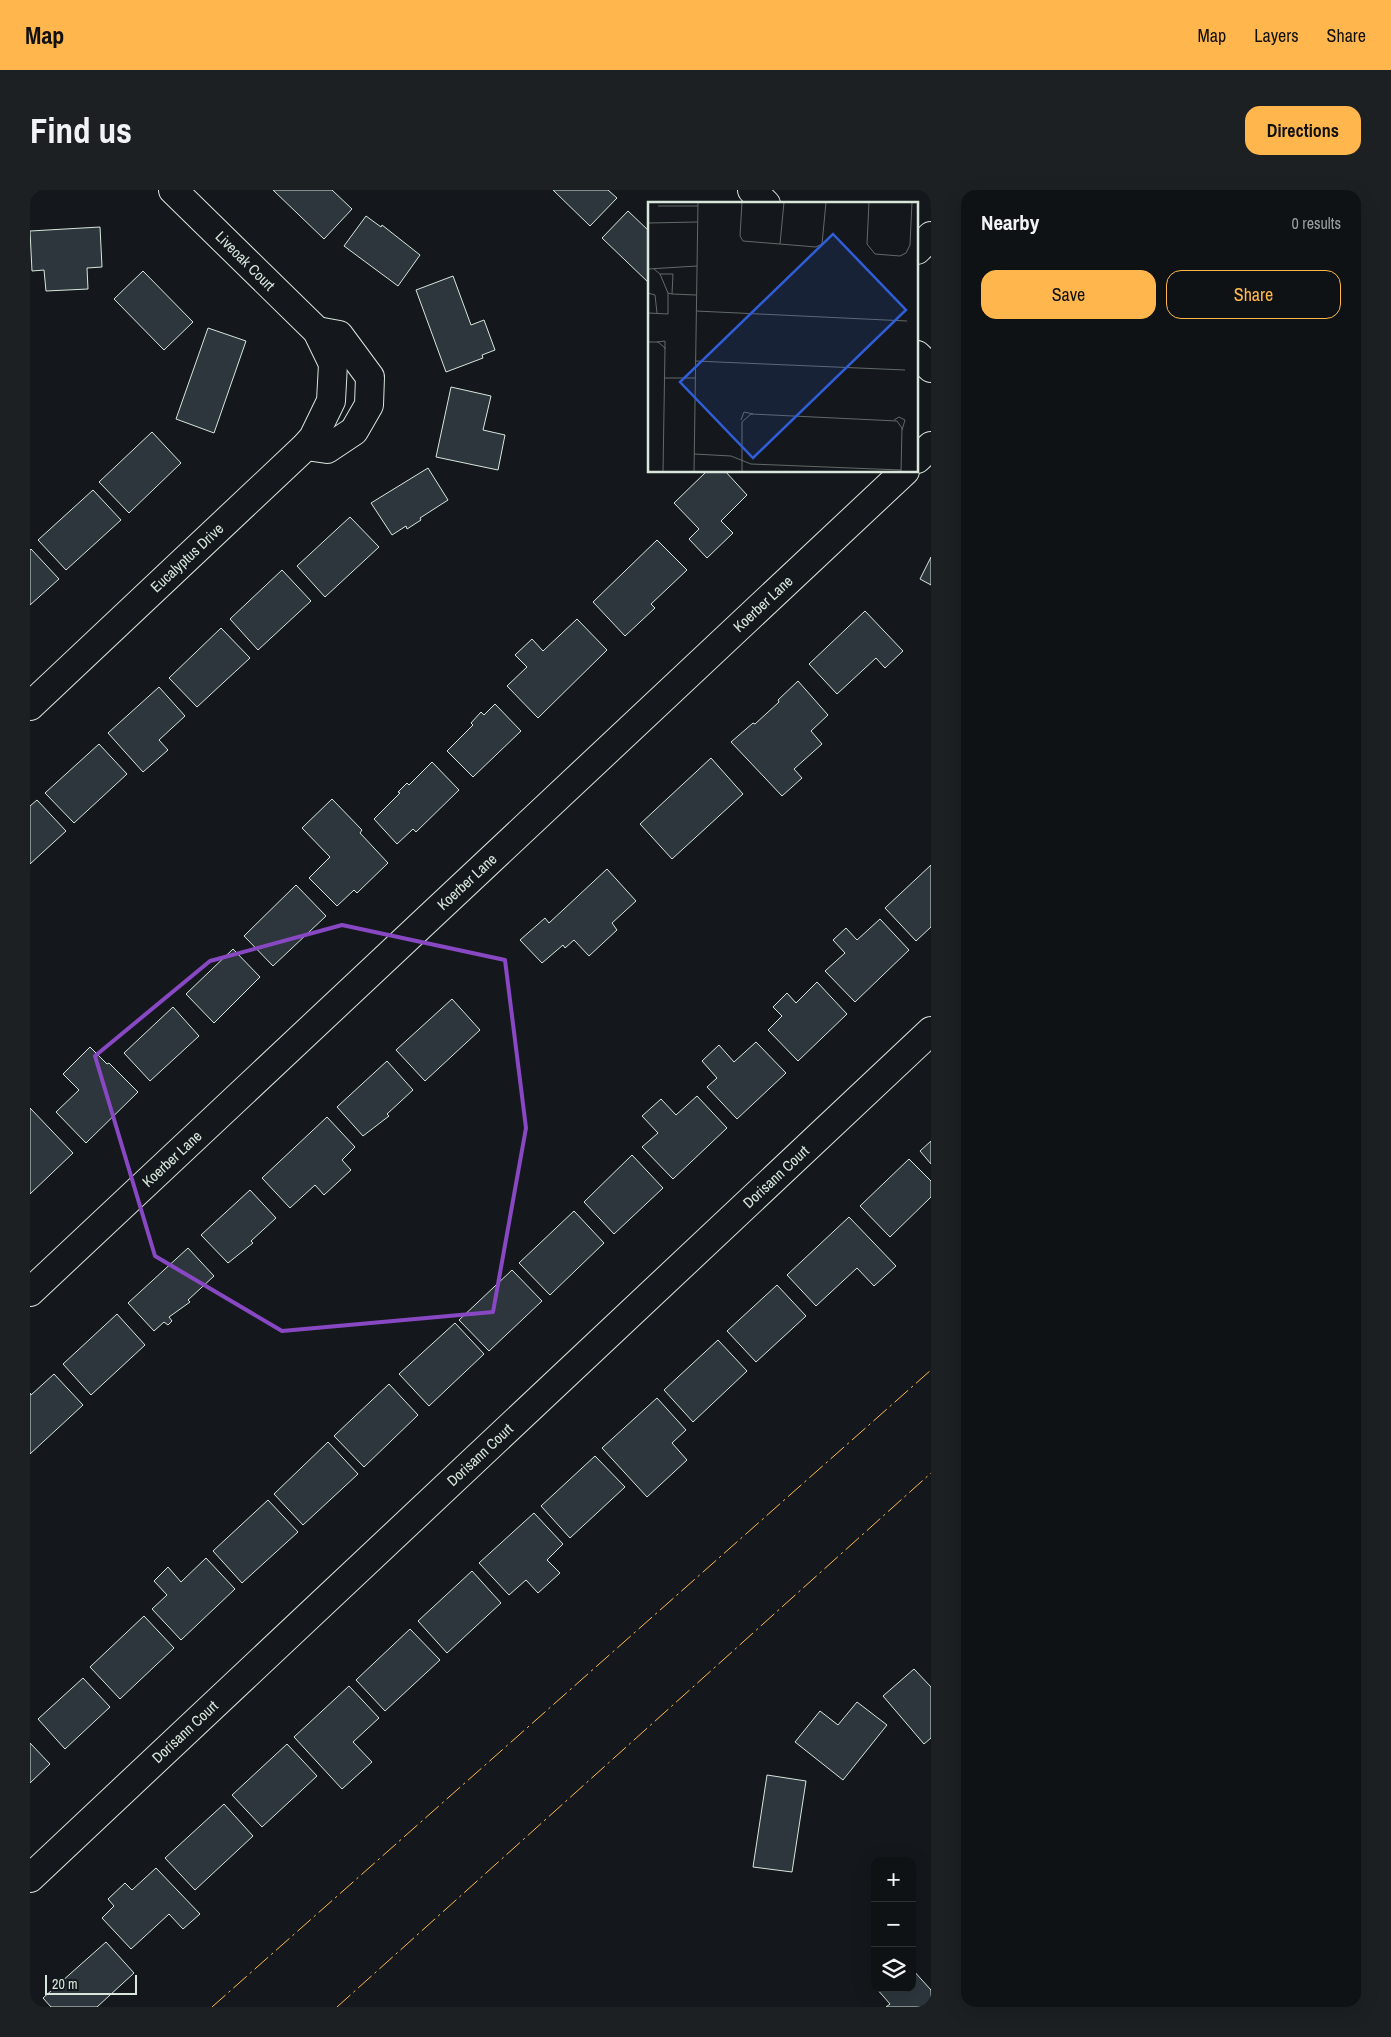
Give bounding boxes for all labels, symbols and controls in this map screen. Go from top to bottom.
text: Map [25,19,64,51]
text: Map [1198,23,1226,48]
text: Layers [1254,23,1299,48]
text: Share [1327,23,1366,48]
button: Directions [1245,106,1361,155]
text: Find us [30,107,132,154]
inset map [648,202,918,472]
text: Nearby [981,208,1039,237]
text: 0 results [1291,212,1341,234]
street label: Liveoak Court [211,226,280,296]
button: Save [981,270,1156,319]
button: Share [1166,270,1341,319]
street label: Eucalyptus Drive [145,518,228,597]
street label: Koerber Lane [728,570,797,637]
street label: Koerber Lane [432,848,501,915]
street label: Koerber Lane [137,1125,206,1192]
street label: Dorisann Court [738,1140,814,1213]
street label: Dorisann Court [442,1418,518,1491]
street label: Dorisann Court [147,1695,223,1768]
map controls [871,1857,916,1992]
button: + [871,1857,916,1902]
button: − [871,1902,916,1947]
button: layers [871,1947,916,1992]
scale bar [45,1972,138,1995]
text: 20 m [52,1975,78,1993]

